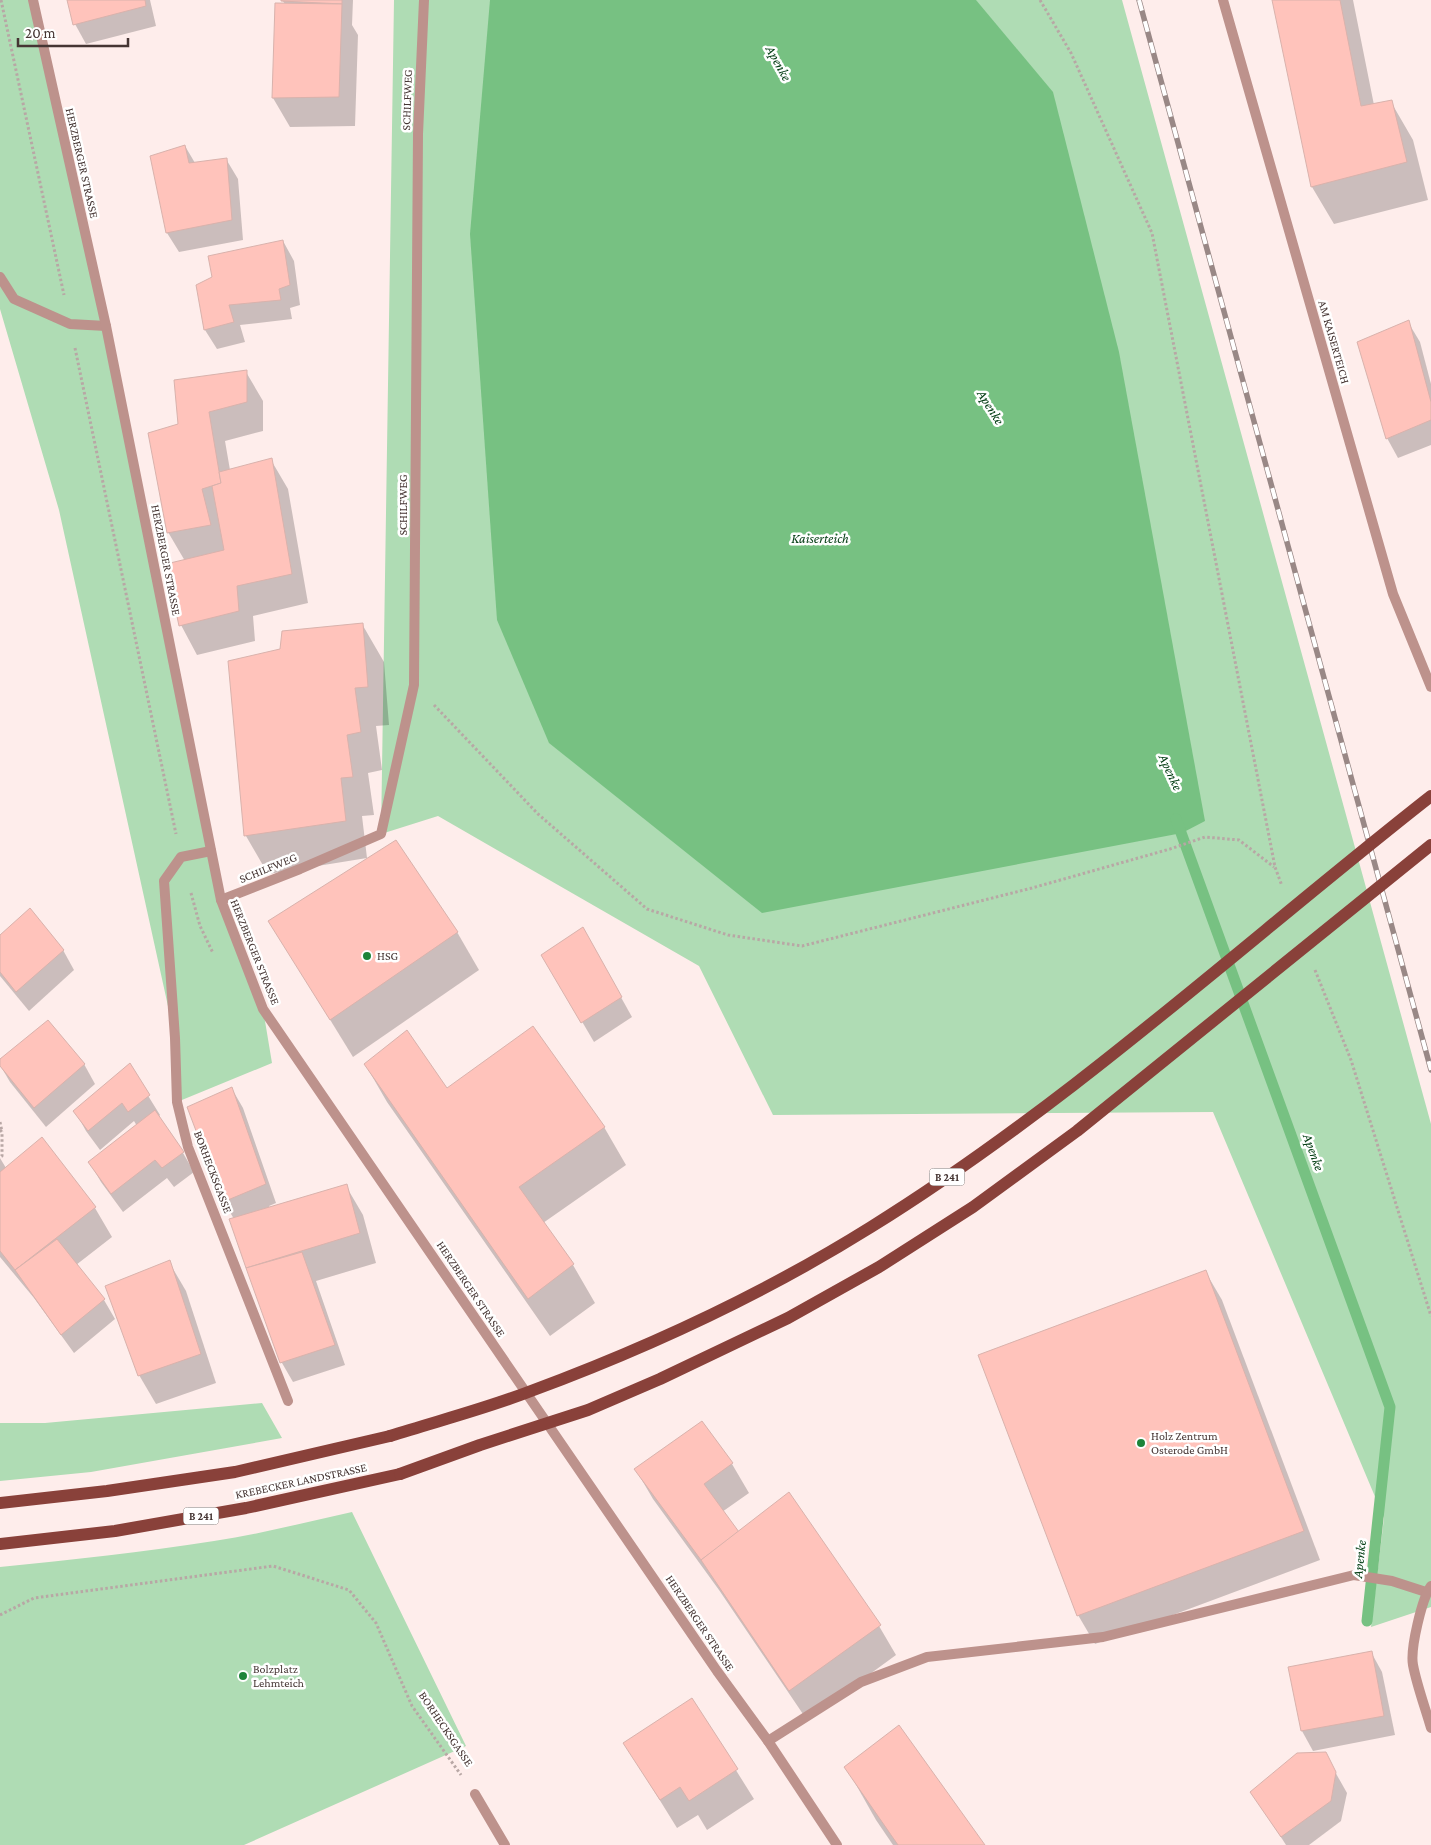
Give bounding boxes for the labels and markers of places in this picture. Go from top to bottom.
place label: HSG [377,949,398,963]
marker: HSG [361,950,373,962]
place label: Holz Zentrum Osterode GmbH [1151,1429,1228,1457]
marker: Holz Zentrum Osterode GmbH [1135,1437,1147,1449]
place label: Bolzplatz Lehmteich [253,1662,305,1690]
marker: Bolzplatz Lehmteich [237,1670,249,1682]

